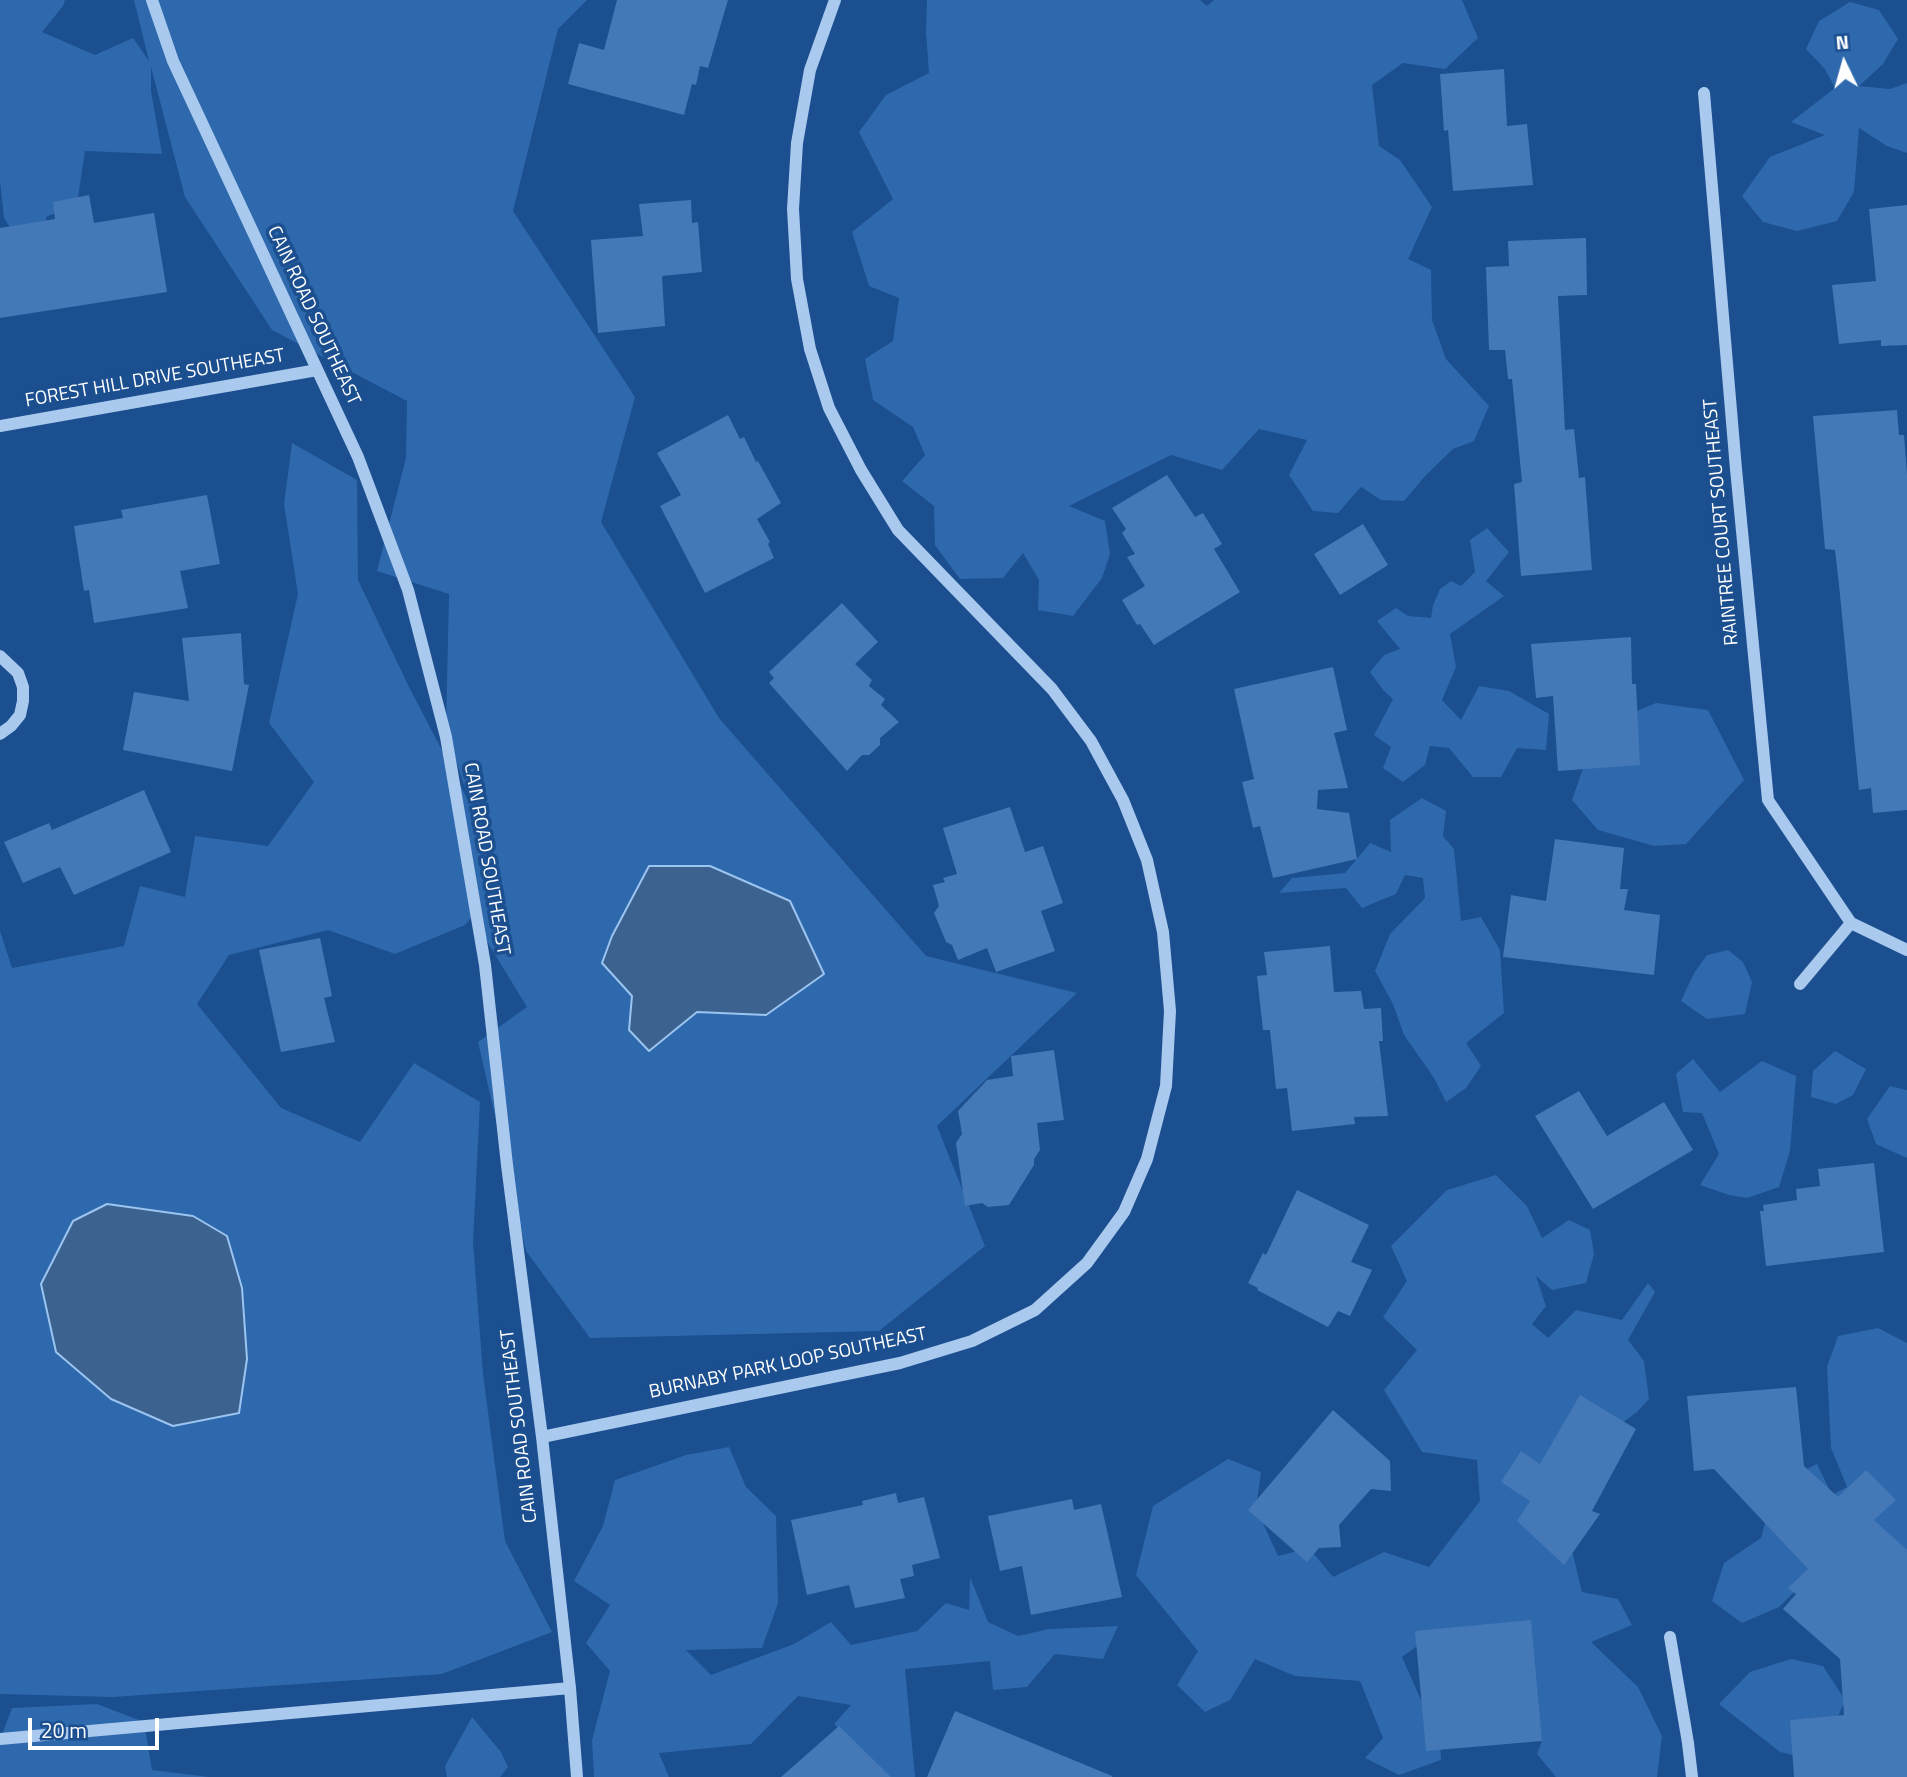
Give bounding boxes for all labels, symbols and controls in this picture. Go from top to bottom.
text: N [1834,27,1850,57]
north arrow [1809,28,1879,98]
street label: CAIN ROAD SOUTHEAST [261,223,365,409]
street label: FOREST HILL DRIVE SOUTHEAST [23,345,287,413]
street label: RAINTREE COURT SOUTHEAST [1700,398,1744,646]
street label: CAIN ROAD SOUTHEAST [458,761,514,957]
street label: BURNABY PARK LOOP SOUTHEAST [647,1323,929,1405]
street label: CAIN ROAD SOUTHEAST [497,1328,543,1524]
scale bar [32,1704,163,1748]
text: 20 m [41,1714,87,1746]

